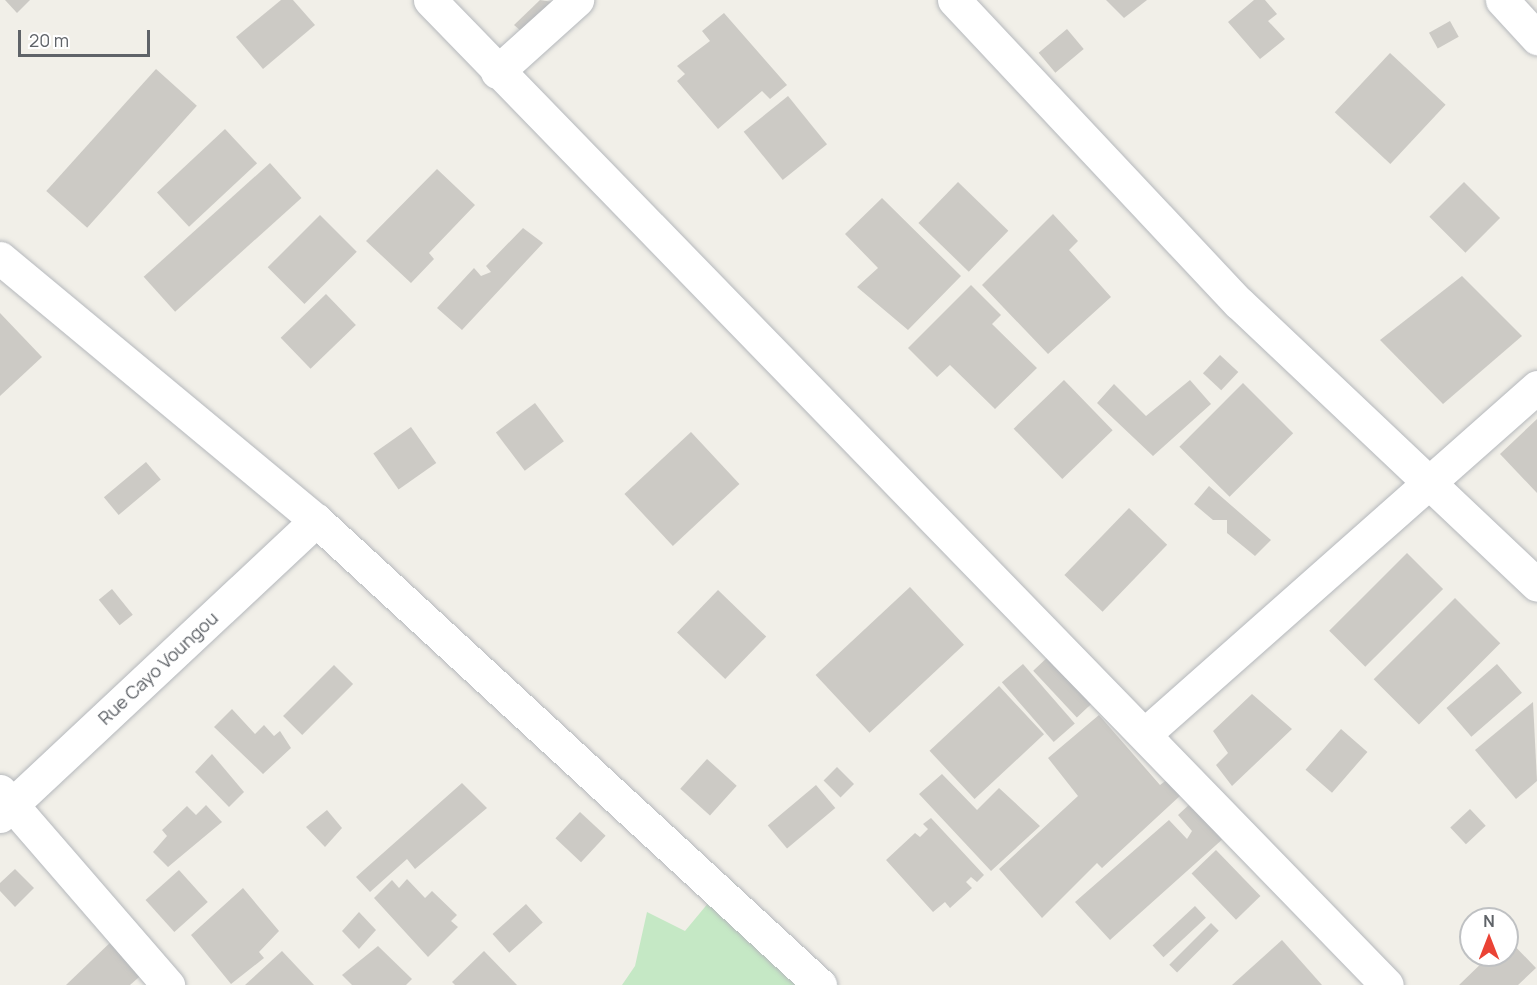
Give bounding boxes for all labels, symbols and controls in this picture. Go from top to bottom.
scale bar [21,18,153,56]
text: 20 m [29,28,69,52]
street label: Rue Cayo Voungou [94,607,222,729]
north arrow [1459,907,1519,967]
text: N [1483,910,1495,932]

